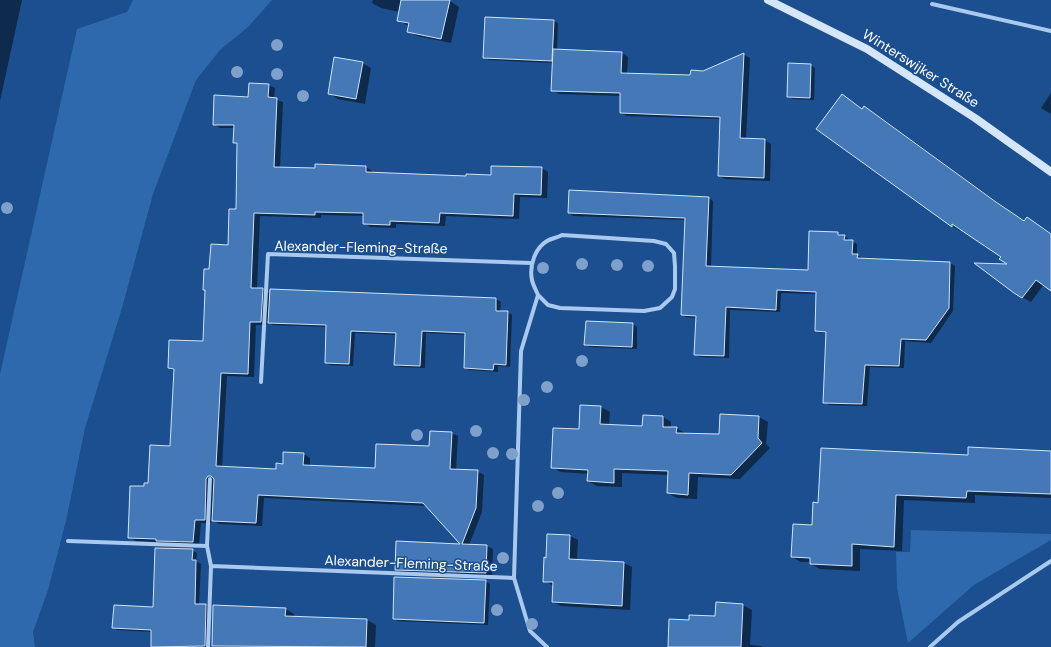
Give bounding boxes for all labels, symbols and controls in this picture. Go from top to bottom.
street label: Winterswijker Straße [859,25,983,111]
street label: Alexander-Fleming-Straße [274,236,448,258]
street label: Alexander-Fleming-Straße [324,551,498,575]

